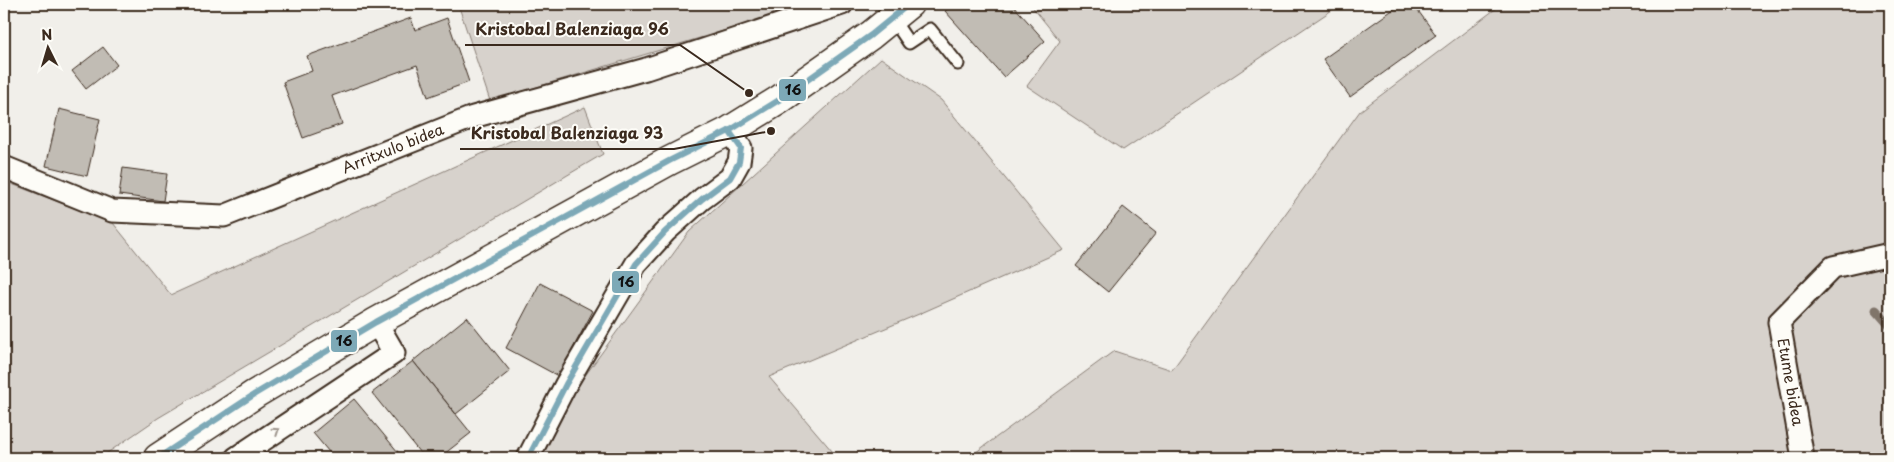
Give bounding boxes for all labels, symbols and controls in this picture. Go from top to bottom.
callout: Kristobal Balenziaga 96 [465,14,680,45]
text: Kristobal Balenziaga 96 [475,16,669,40]
north arrow [22,22,72,72]
text: N [40,24,53,45]
line badge: 16 [778,78,807,102]
text: 16 [785,79,801,100]
street label: Arritxulo bidea [338,117,447,179]
callout: Kristobal Balenziaga 93 [460,118,674,149]
text: Kristobal Balenziaga 93 [471,120,663,144]
line badge: 16 [611,270,640,294]
text: 16 [618,271,634,292]
line badge: 16 [330,329,358,353]
text: 16 [336,330,352,351]
street label: Etume bidea [1772,336,1811,428]
one-way arrow [270,428,280,437]

